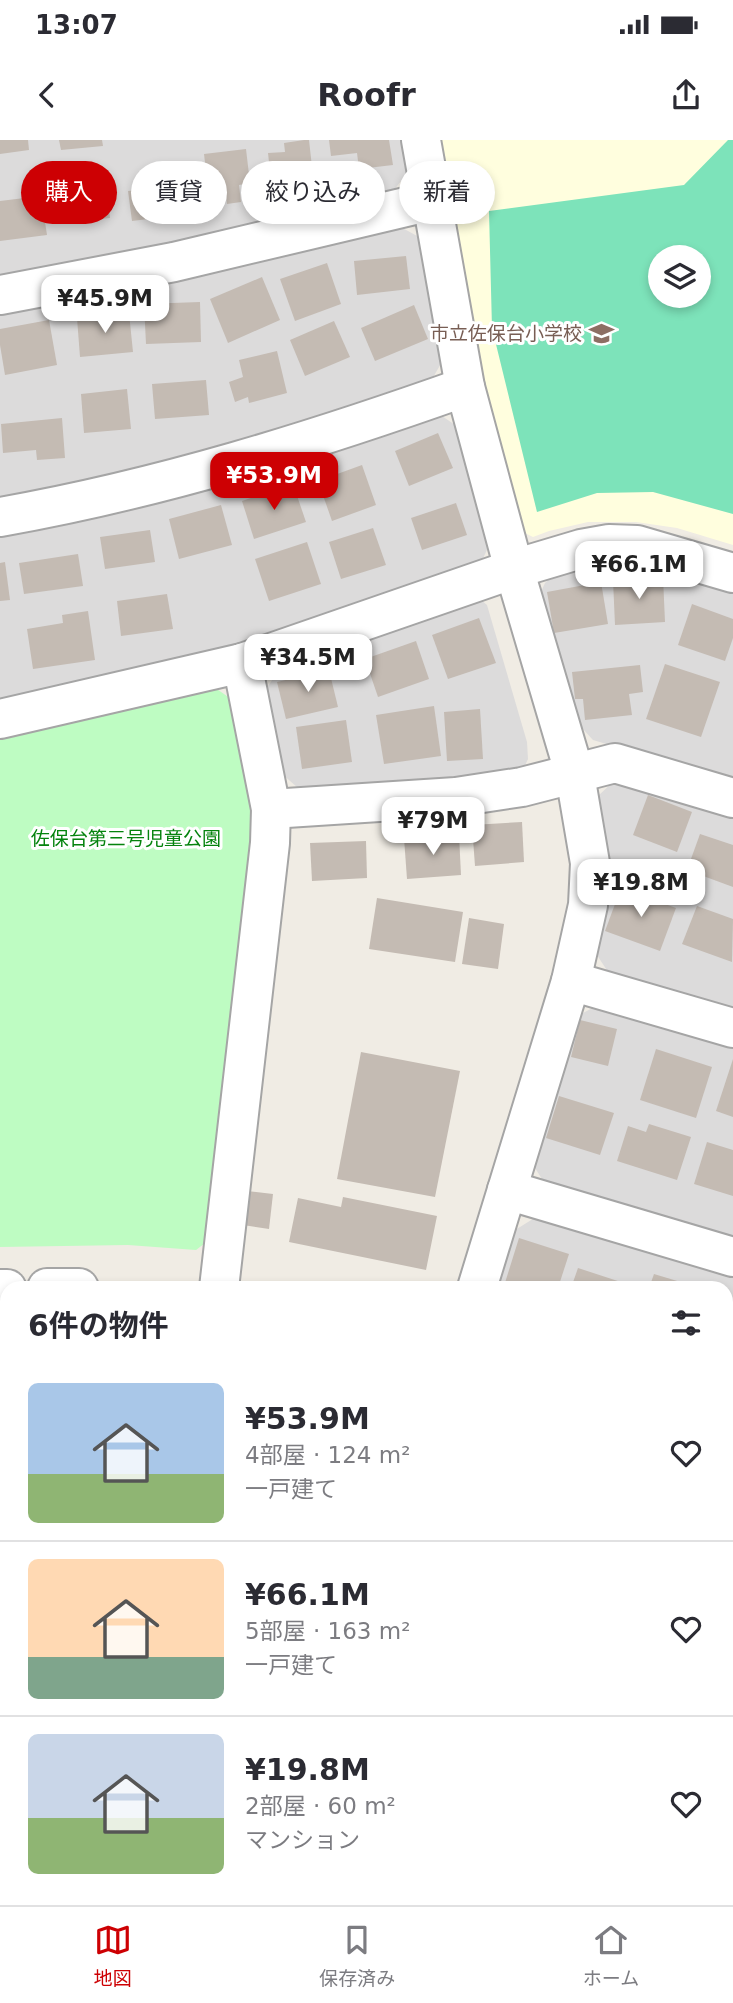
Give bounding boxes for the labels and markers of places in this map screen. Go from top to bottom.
pin: ¥45.9M [48,276,162,335]
school or university icon: 市立佐保台小学校 [588,319,616,347]
place label: 市立佐保台小学校 [430,322,582,344]
pin: ¥53.9M [217,452,331,512]
pin: ¥66.1M [582,542,696,601]
pin: ¥34.5M [251,634,365,694]
pin: ¥79M [392,798,474,857]
pin: ¥19.8M [584,860,698,919]

